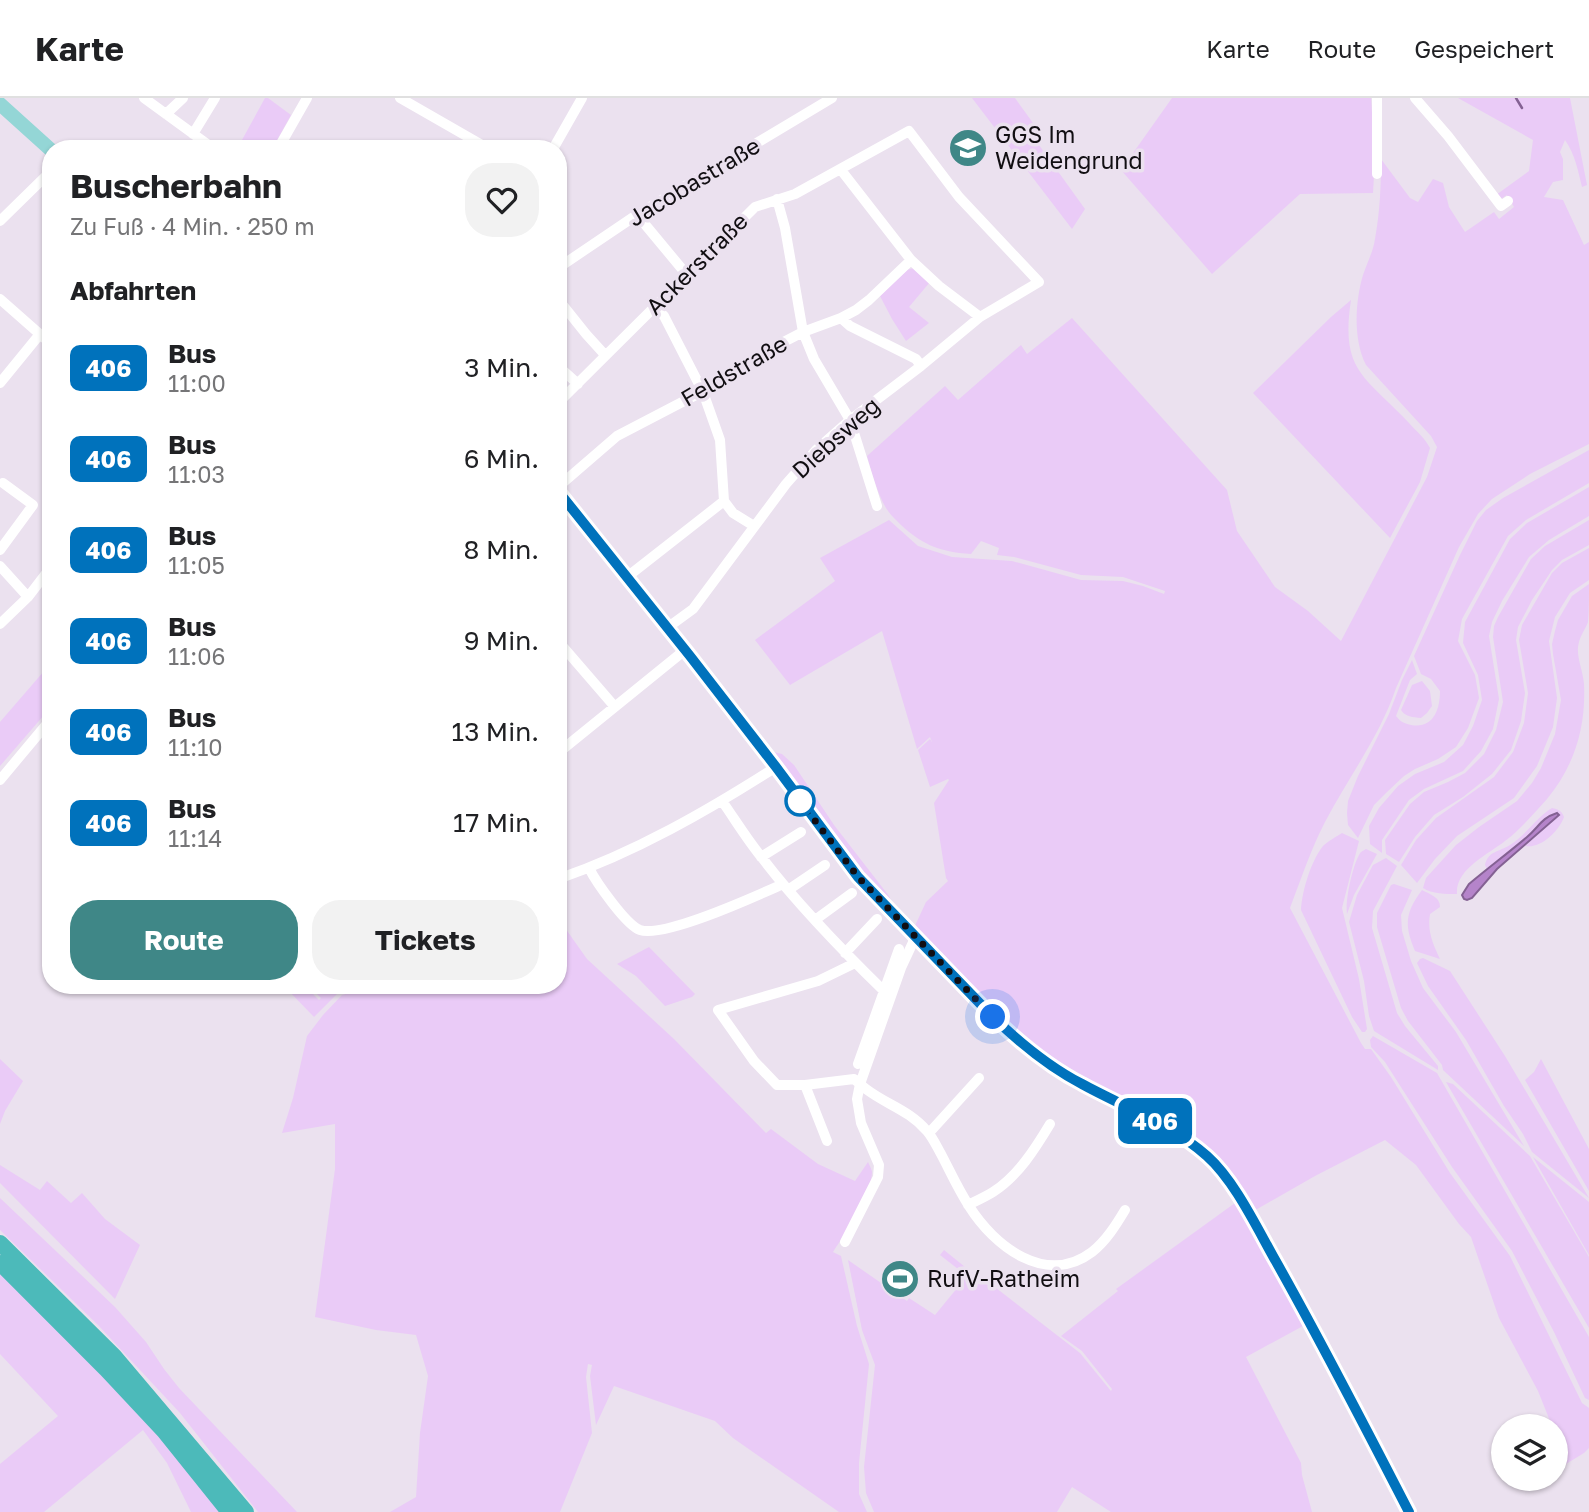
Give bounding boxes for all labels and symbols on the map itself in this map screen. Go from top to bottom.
place label: GGS Im Weidengrund [995,120,1143,174]
school or university icon: GGS Im Weidengrund [947,127,989,169]
street label: Jacobastraße [622,131,765,232]
street label: Ackerstraße [640,207,753,320]
street label: Feldstraße [675,329,792,412]
street label: Diebsweg [786,391,885,484]
unlabelled marker [785,786,815,816]
your location [975,999,1010,1034]
line badge: 406 [1115,1098,1195,1144]
sports icon: RufV-Ratheim [879,1258,921,1300]
place label: RufV-Ratheim [927,1264,1080,1292]

